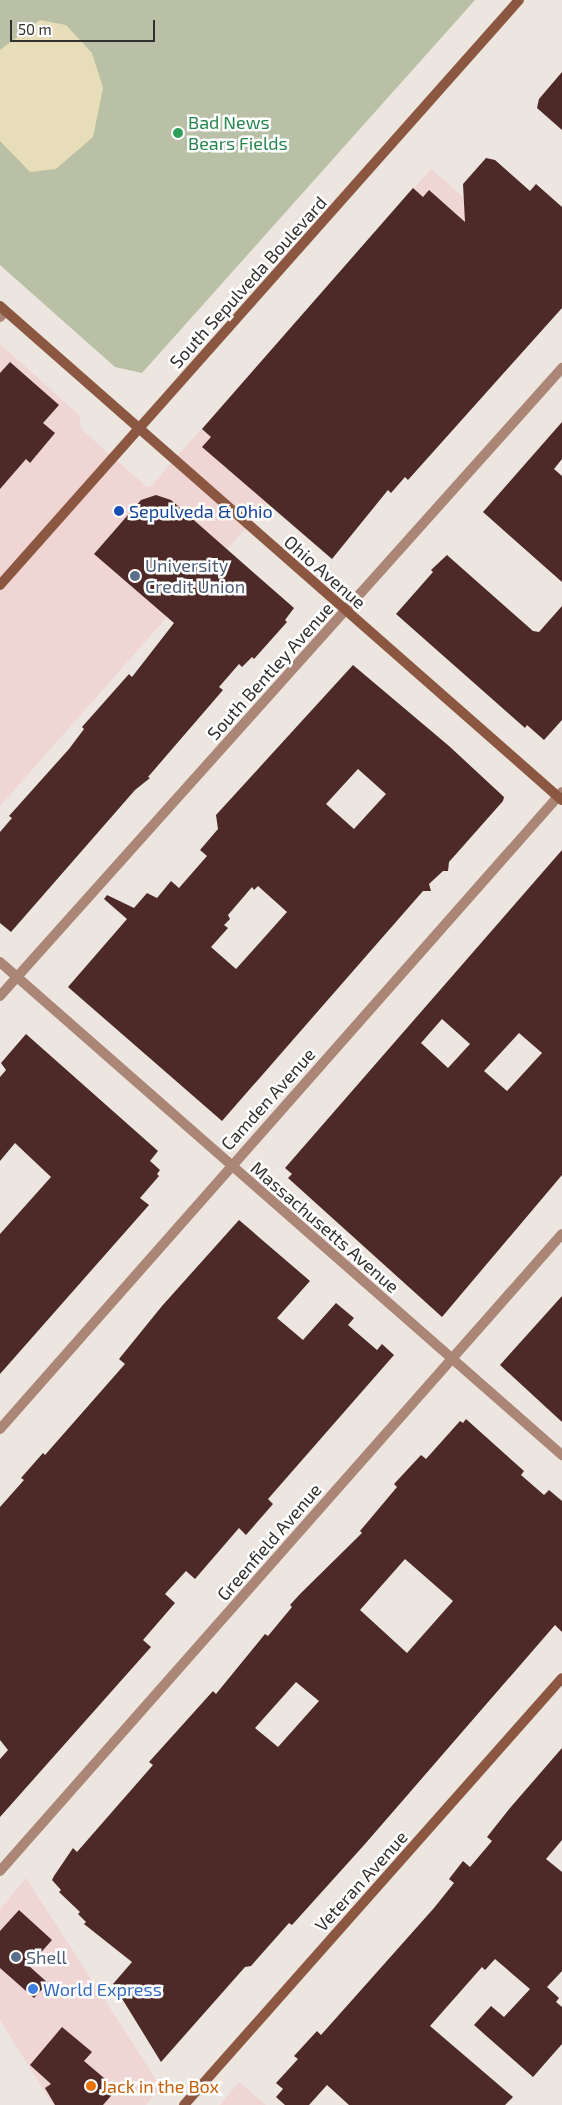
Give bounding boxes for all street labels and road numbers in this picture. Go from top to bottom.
street label: South Sepulveda Boulevard [165,192,331,372]
street label: Ohio Avenue [280,531,370,613]
street label: South Bentley Avenue [202,597,338,745]
street label: Camden Avenue [216,1043,320,1155]
street label: Massachusetts Avenue [246,1157,404,1297]
street label: Greenfield Avenue [212,1479,326,1605]
street label: Veteran Avenue [310,1826,412,1936]

